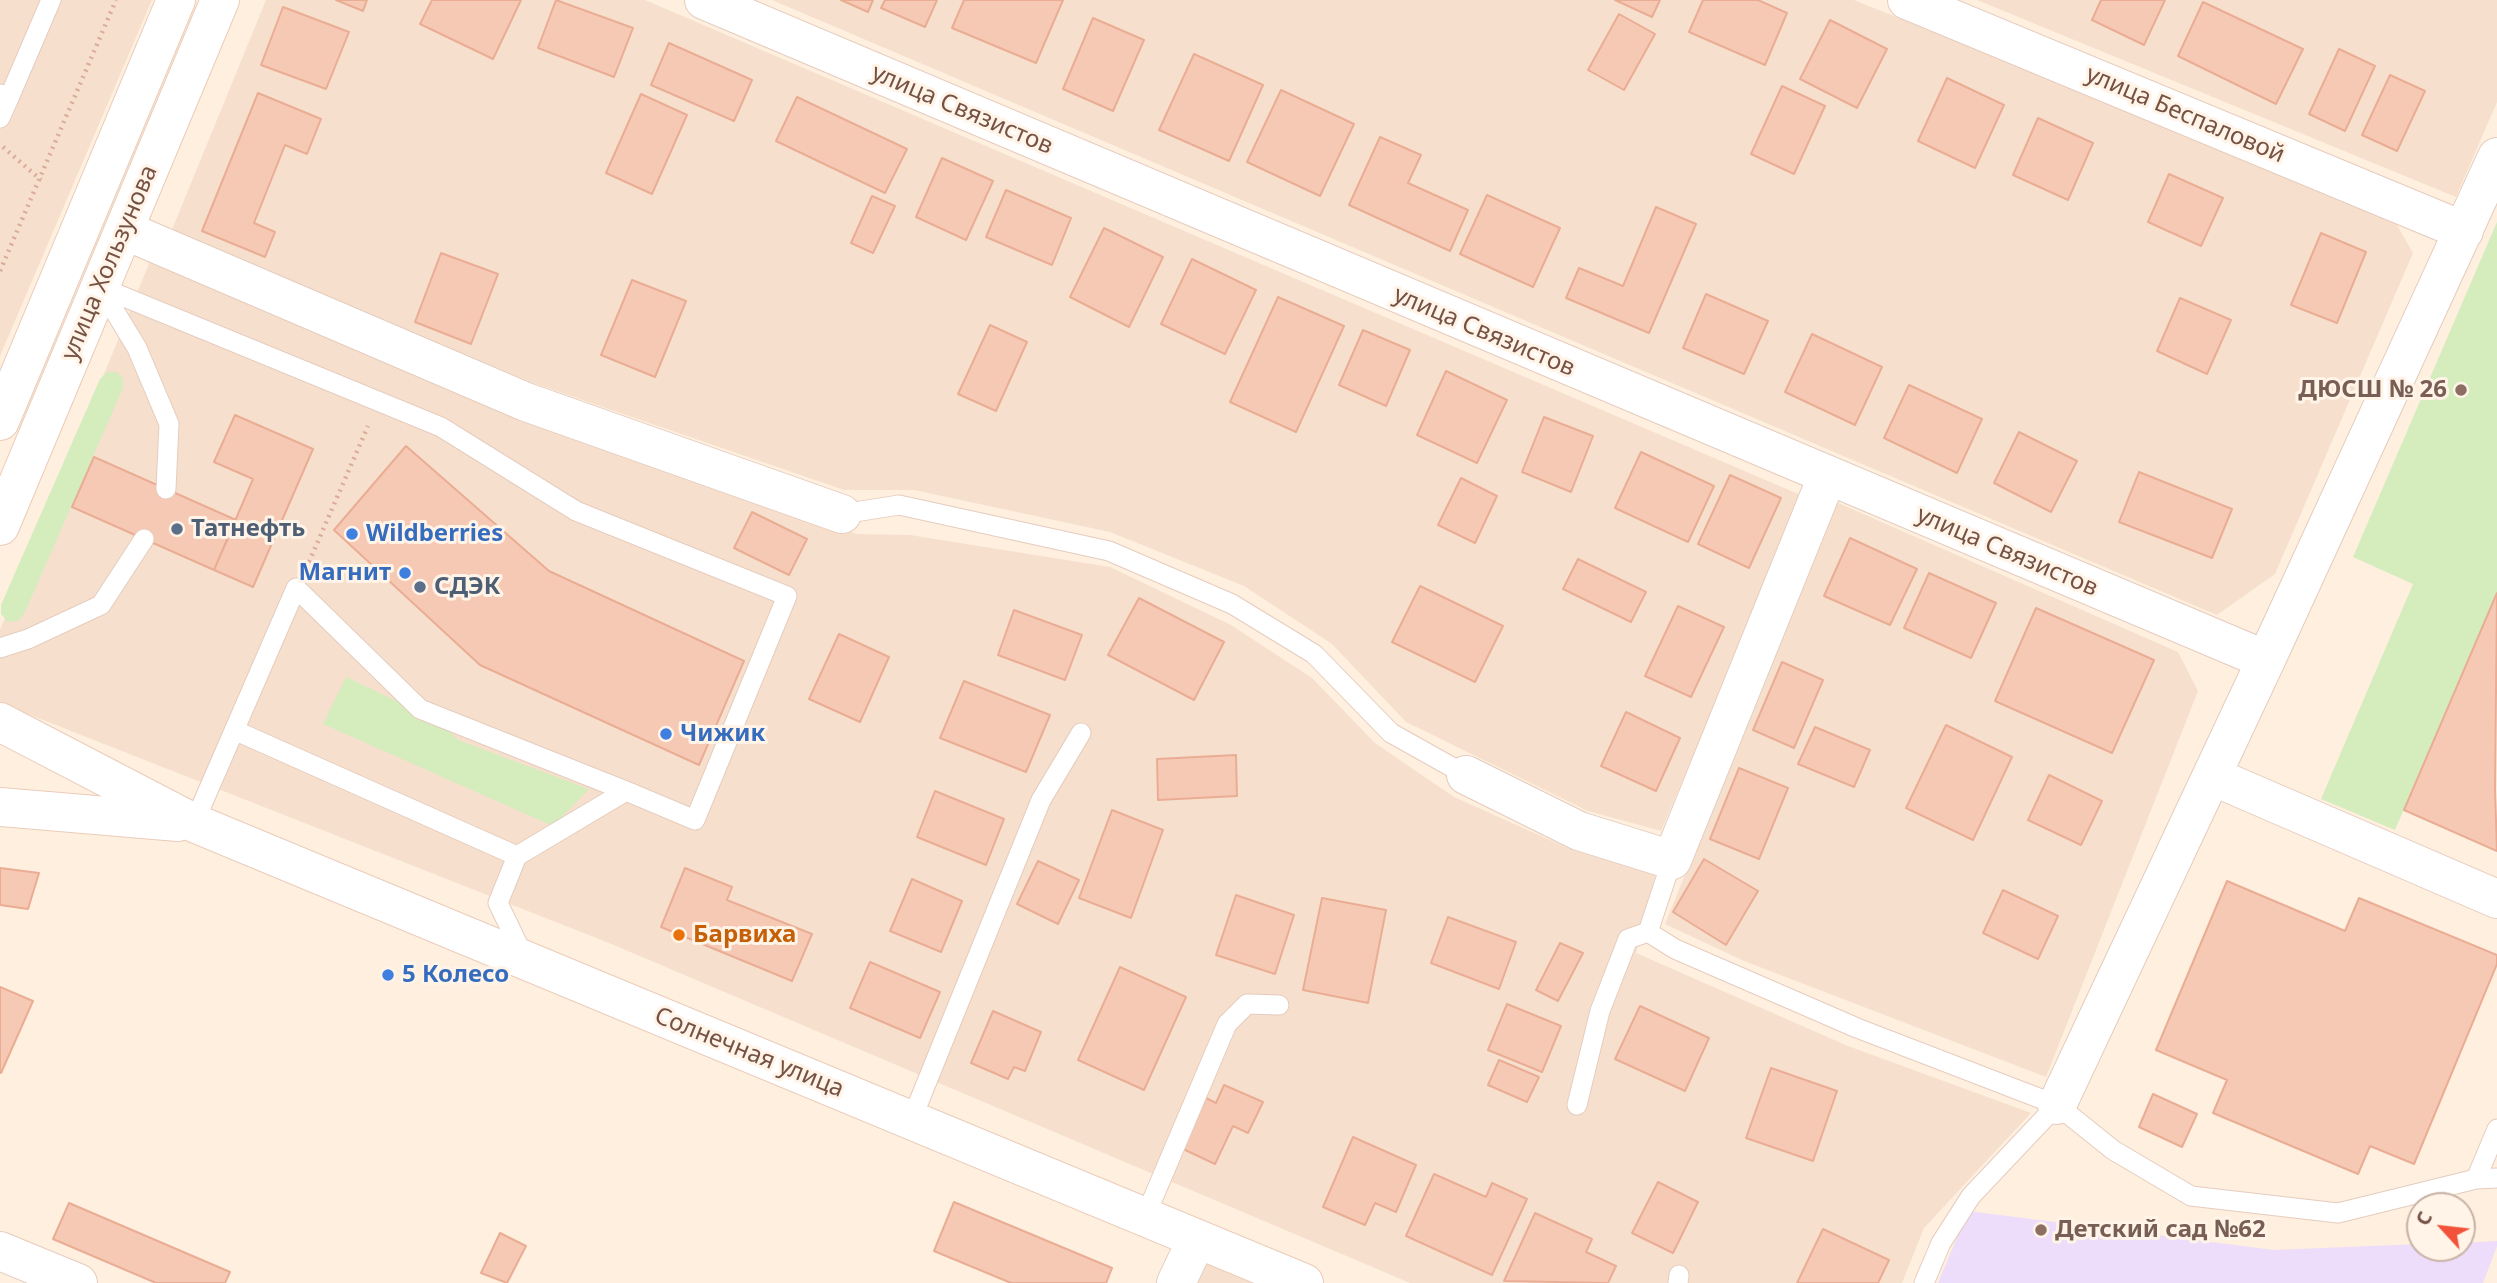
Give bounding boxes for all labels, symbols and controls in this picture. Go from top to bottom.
street label: улица Связистов [867,59,1057,161]
street label: улица Беспаловой [2081,60,2289,170]
street label: улица Хользунова [56,161,164,365]
street label: улица Связистов [1389,281,1579,383]
place label: ДЮСШ № 26 [2298,376,2447,404]
marker: ДЮСШ № 26 [2453,382,2469,398]
street label: улица Связистов [1912,501,2102,603]
place label: Татнефть [191,515,305,543]
place label: Wildberries [366,520,503,548]
marker: Татнефть [169,521,185,537]
marker: Wildberries [344,526,360,542]
place label: Магнит [299,559,391,587]
marker: Магнит [397,565,413,581]
place label: СДЭК [434,573,500,601]
marker: СДЭК [412,579,428,595]
place label: Чижик [680,720,765,748]
marker: Чижик [658,726,674,742]
place label: Барвиха [693,921,796,949]
marker: Барвиха [671,927,687,943]
place label: 5 Колесо [402,961,509,989]
marker: 5 Колесо [380,967,396,983]
street label: Солнечная улица [650,1002,848,1104]
north arrow [2406,1192,2476,1262]
text: С [2410,1207,2438,1230]
place label: Детский сад №62 [2055,1216,2266,1244]
marker: Детский сад №62 [2033,1222,2049,1238]

